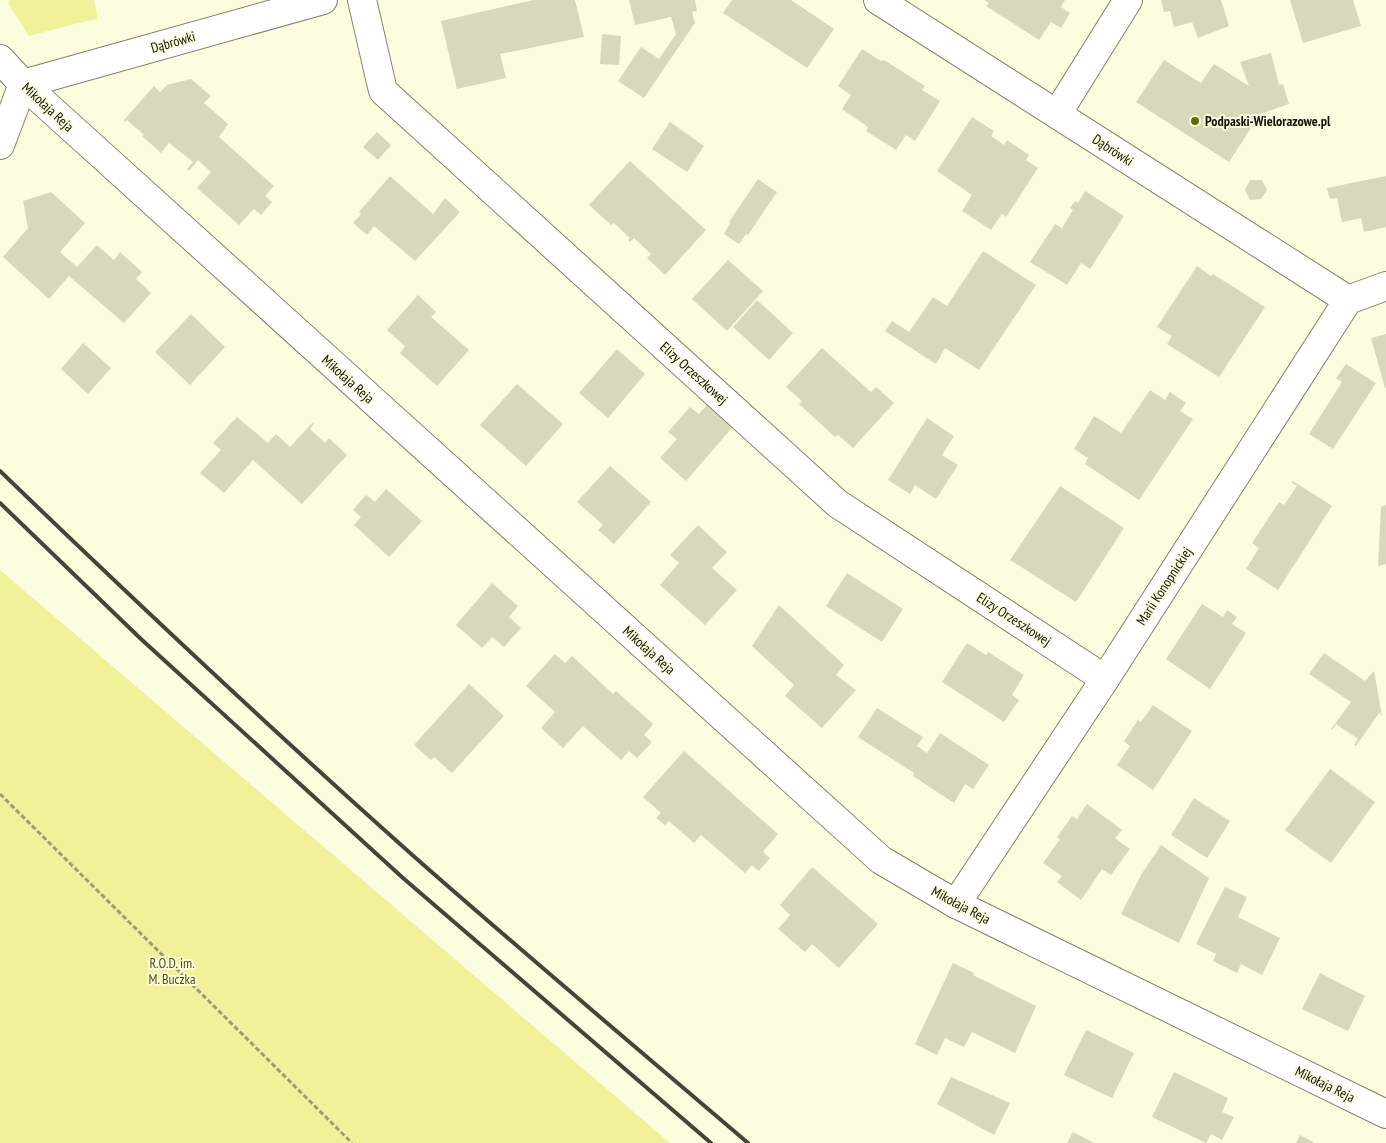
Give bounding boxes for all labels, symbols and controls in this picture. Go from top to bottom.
street label: Dąbrówki [149,27,197,57]
street label: Mikołaja Reja [18,78,78,136]
place label: Podpaski-Wielorazowe.pl [1205,112,1331,130]
marker: Podpaski-Wielorazowe.pl [1189,115,1201,127]
street label: Dąbrówki [1089,130,1137,170]
street label: Elizy Orzeszkowej [656,338,732,408]
street label: Mikołaja Reja [318,351,378,407]
street label: Marii Konopnickiej [1132,544,1196,628]
street label: Elizy Orzeszkowej [973,588,1055,650]
street label: Mikołaja Reja [619,622,679,678]
street label: Mikołaja Reja [928,882,994,928]
park label: R.O.D. im. M. Buczka [148,954,196,988]
street label: Mikołaja Reja [1292,1062,1358,1106]

